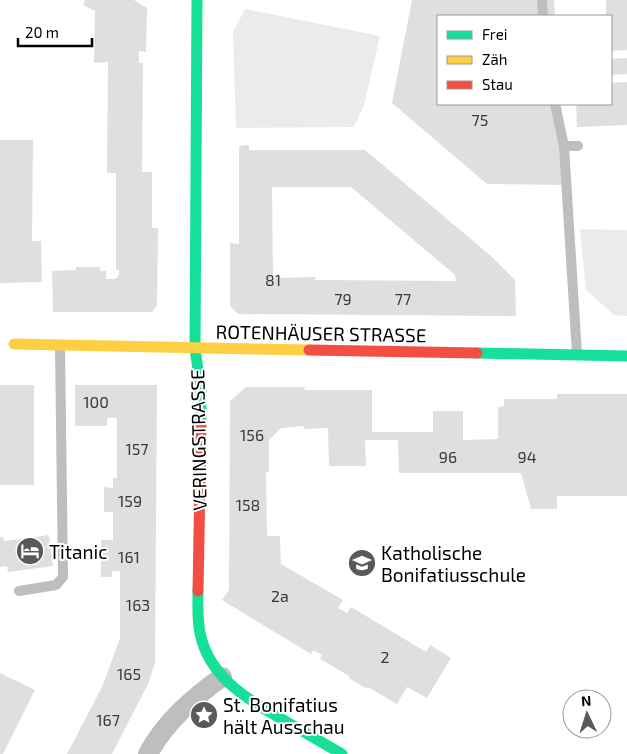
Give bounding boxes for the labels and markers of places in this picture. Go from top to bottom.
hotel icon: Titanic [15,536,45,566]
place label: Titanic [49,540,107,563]
place label: Katholische Bonifatiusschule [381,541,526,586]
school or university icon: Katholische Bonifatiusschule [347,548,377,578]
place label: St. Bonifatius hält Ausschau [223,693,345,738]
place icon: St. Bonifatius hält Ausschau [189,700,219,730]

